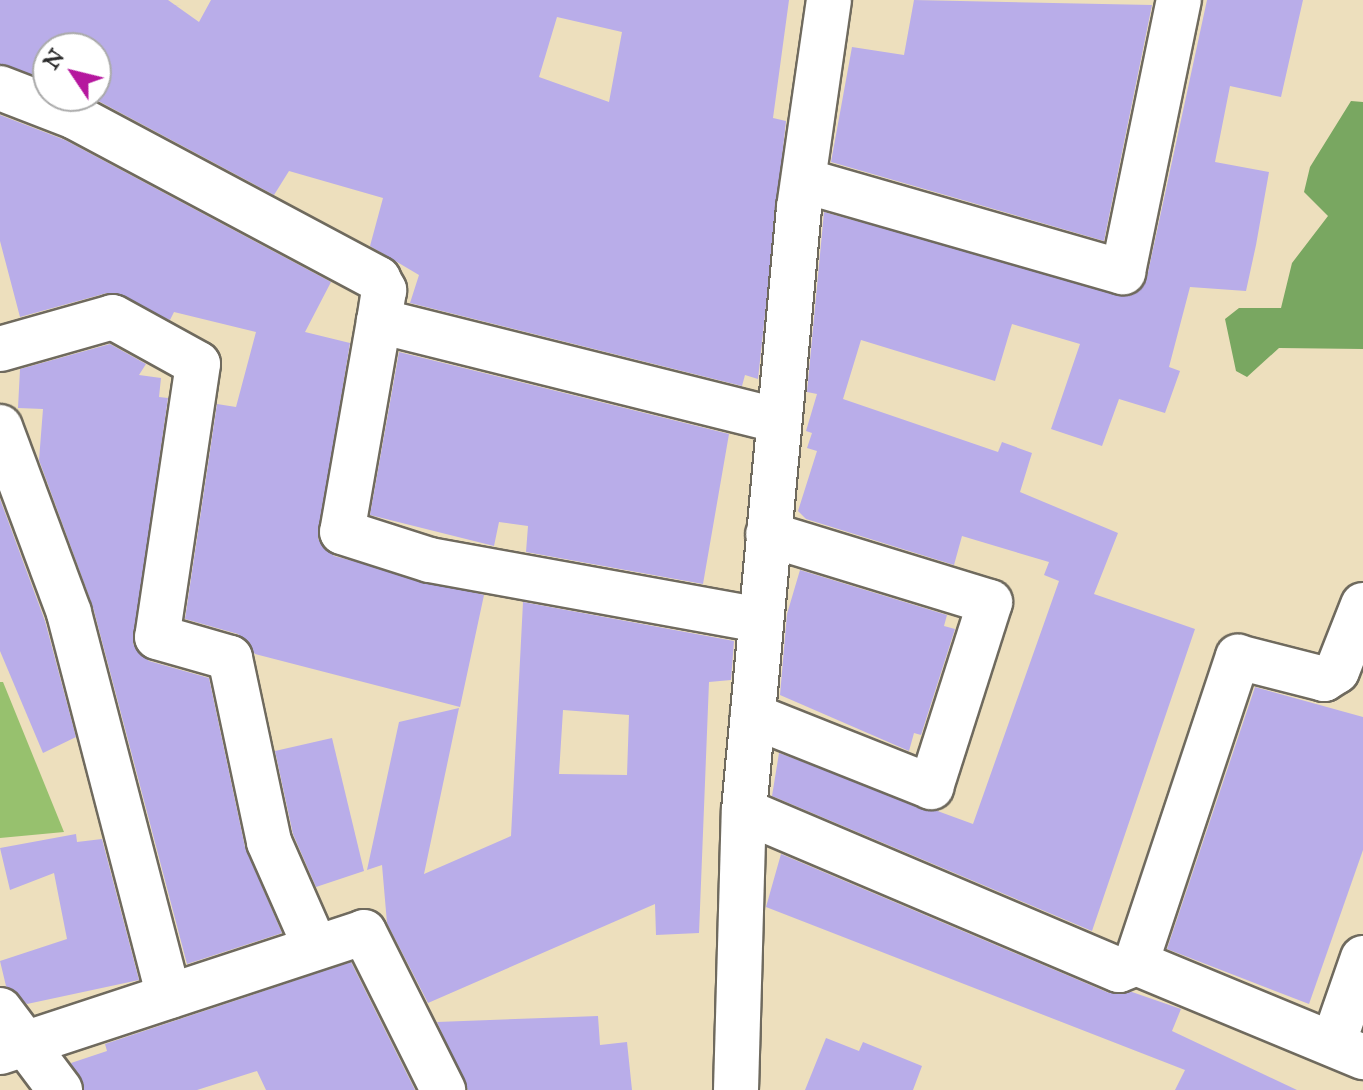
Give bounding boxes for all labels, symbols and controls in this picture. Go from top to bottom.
north arrow [32,32,112,112]
text: N [37,44,70,74]

